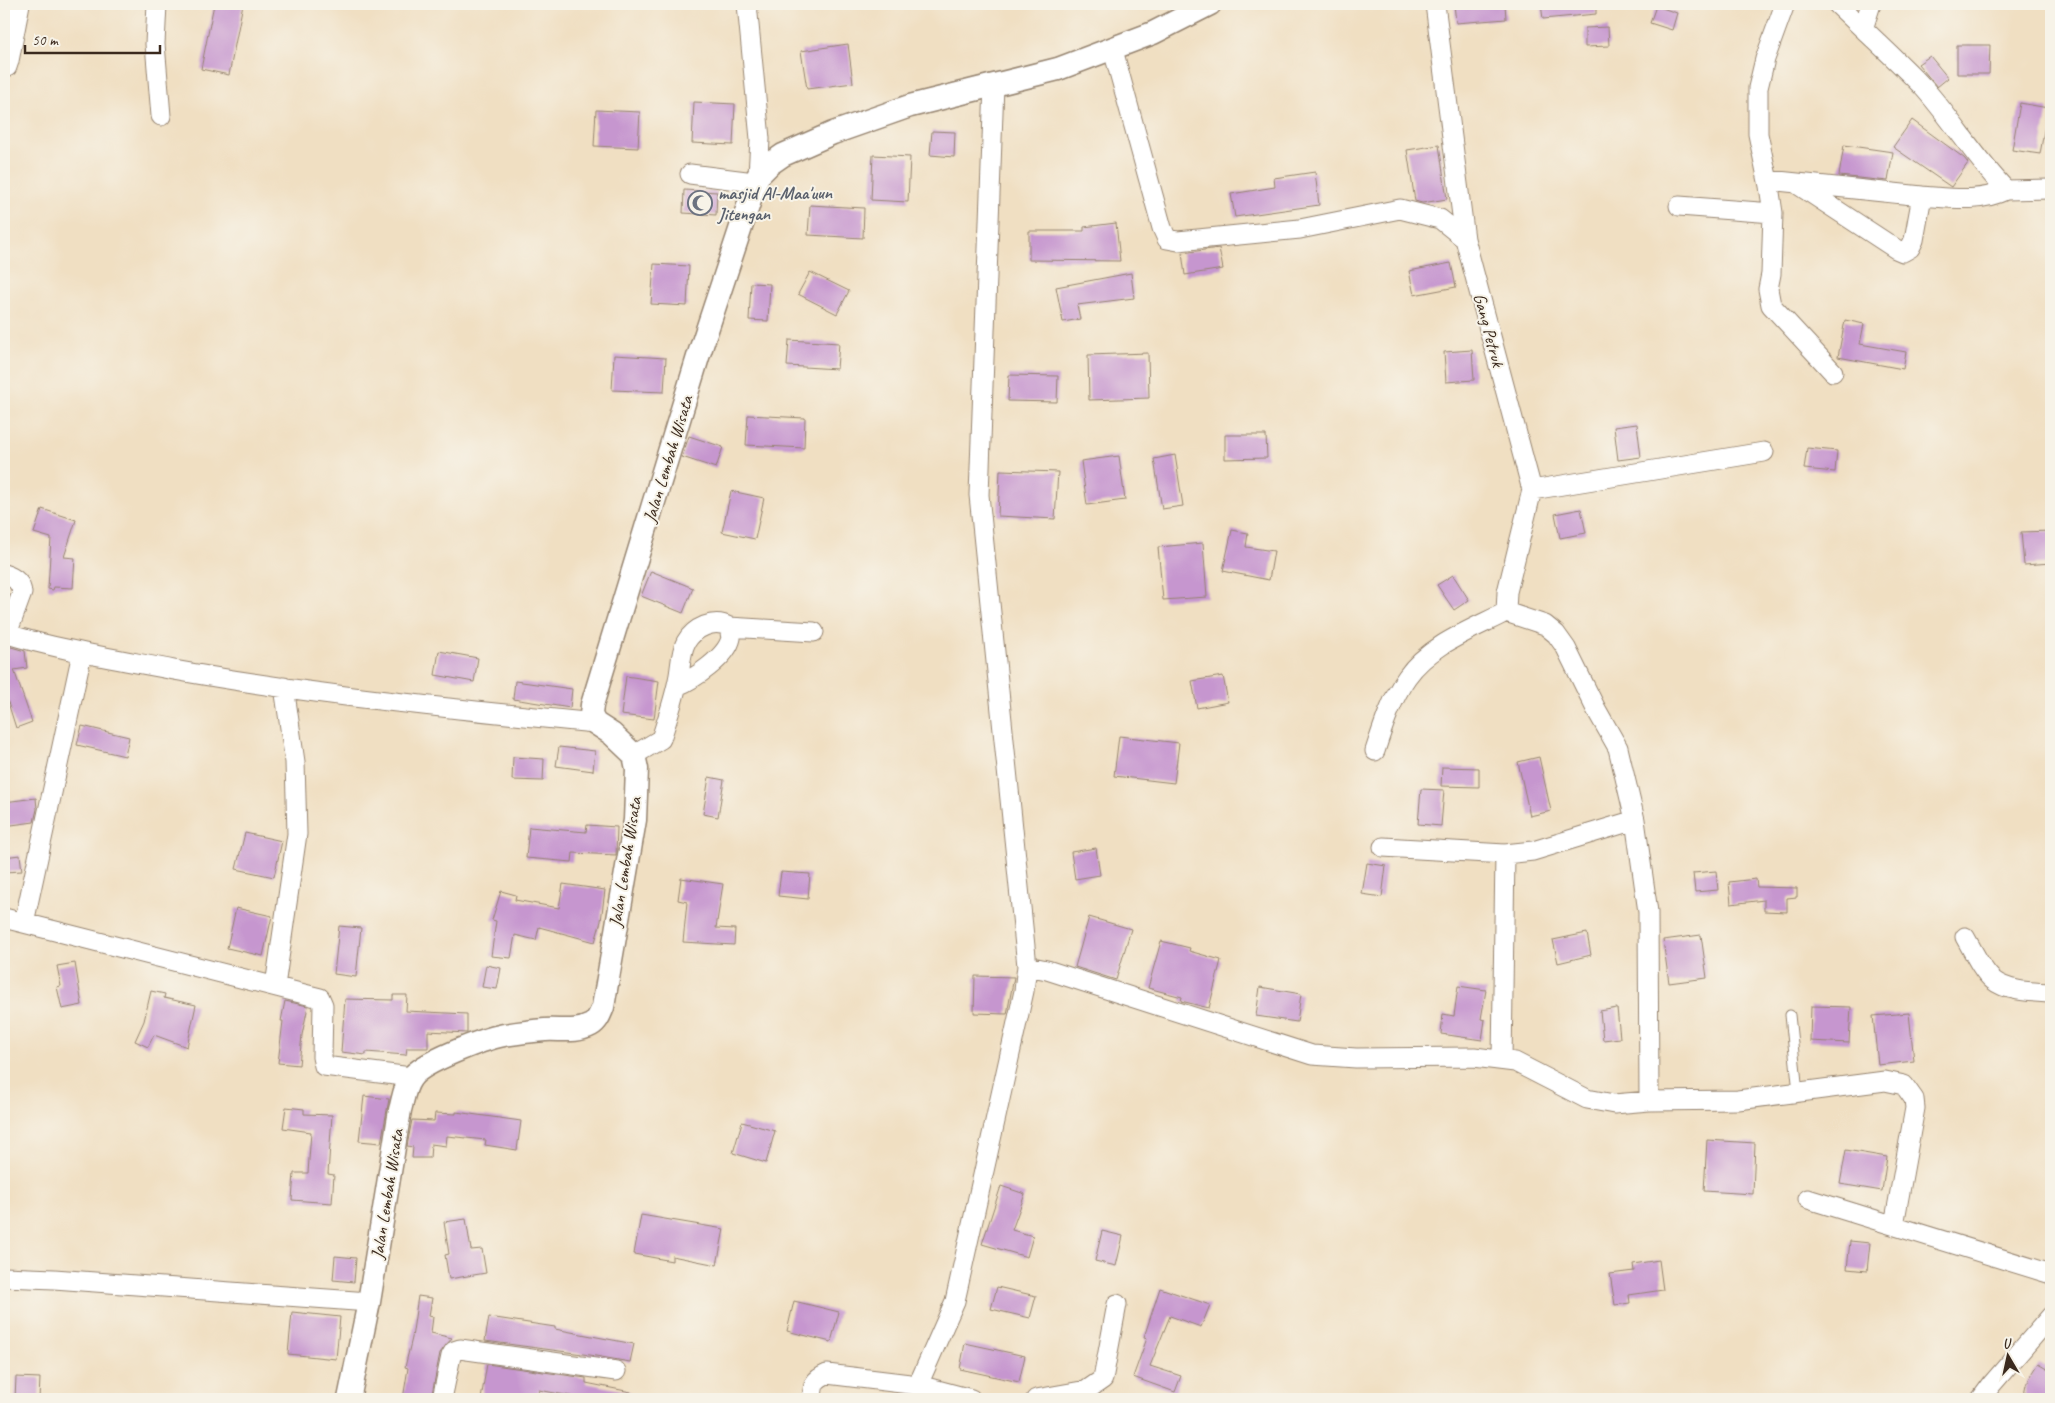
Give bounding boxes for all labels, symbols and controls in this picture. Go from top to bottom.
scale bar [25,22,160,54]
text: 50 m [32,31,59,50]
place label: masjid Al-Maa'uun Jitengan [716,182,833,225]
mosque icon: masjid Al-Maa'uun Jitengan [687,190,713,216]
street label: Gang Petruk [1469,291,1510,371]
street label: Jalan Lembah Wisata [638,392,698,526]
street label: Jalan Lembah Wisata [604,794,646,930]
street label: Jalan Lembah Wisata [366,1126,408,1262]
north arrow [1982,1330,2032,1380]
text: U [2001,1334,2014,1353]

